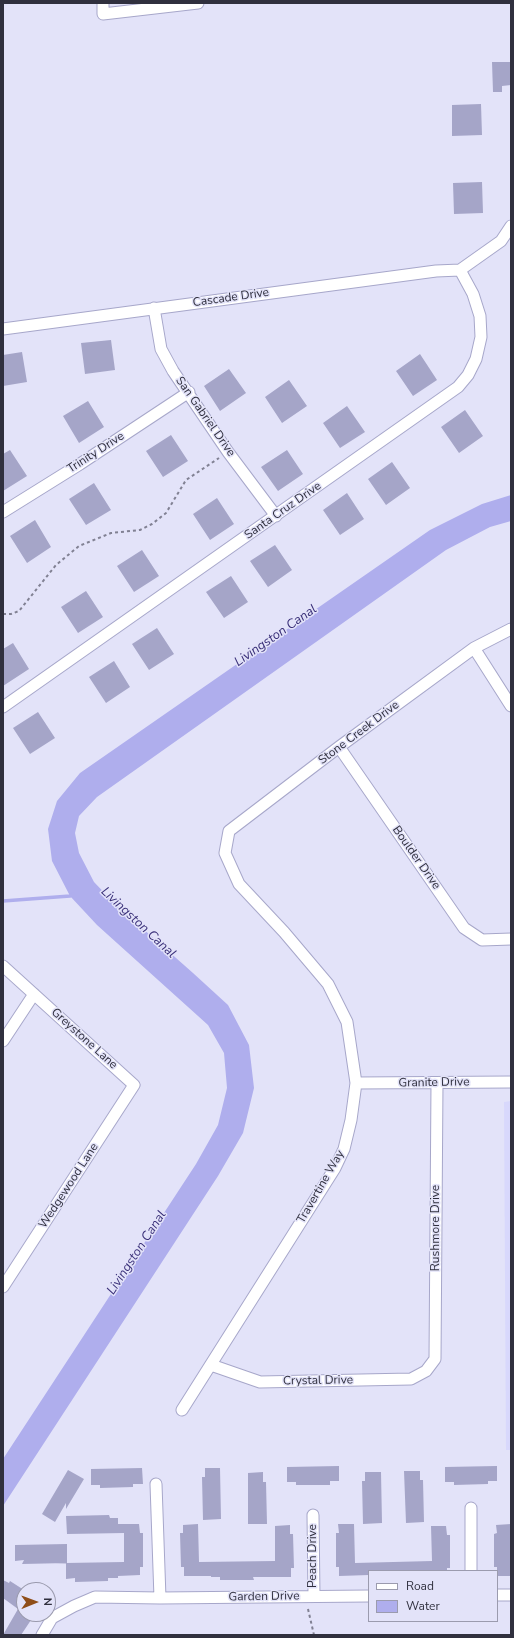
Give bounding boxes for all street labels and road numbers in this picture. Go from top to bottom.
street label: Cascade Drive [192,286,270,310]
street label: San Gabriel Drive [172,374,238,460]
street label: Trinity Drive [65,429,127,477]
street label: Santa Cruz Drive [242,479,324,543]
street label: Stone Creek Drive [316,698,402,768]
street label: Boulder Drive [389,823,443,893]
street label: Greystone Lane [48,1005,120,1073]
street label: Granite Drive [398,1075,470,1091]
street label: Wedgewood Lane [36,1141,102,1231]
street label: Travertine Way [294,1148,348,1226]
street label: Rushmore Drive [429,1185,443,1271]
street label: Crystal Drive [283,1373,353,1389]
street label: Peach Drive [306,1524,320,1588]
street label: Garden Drive [228,1589,300,1605]

